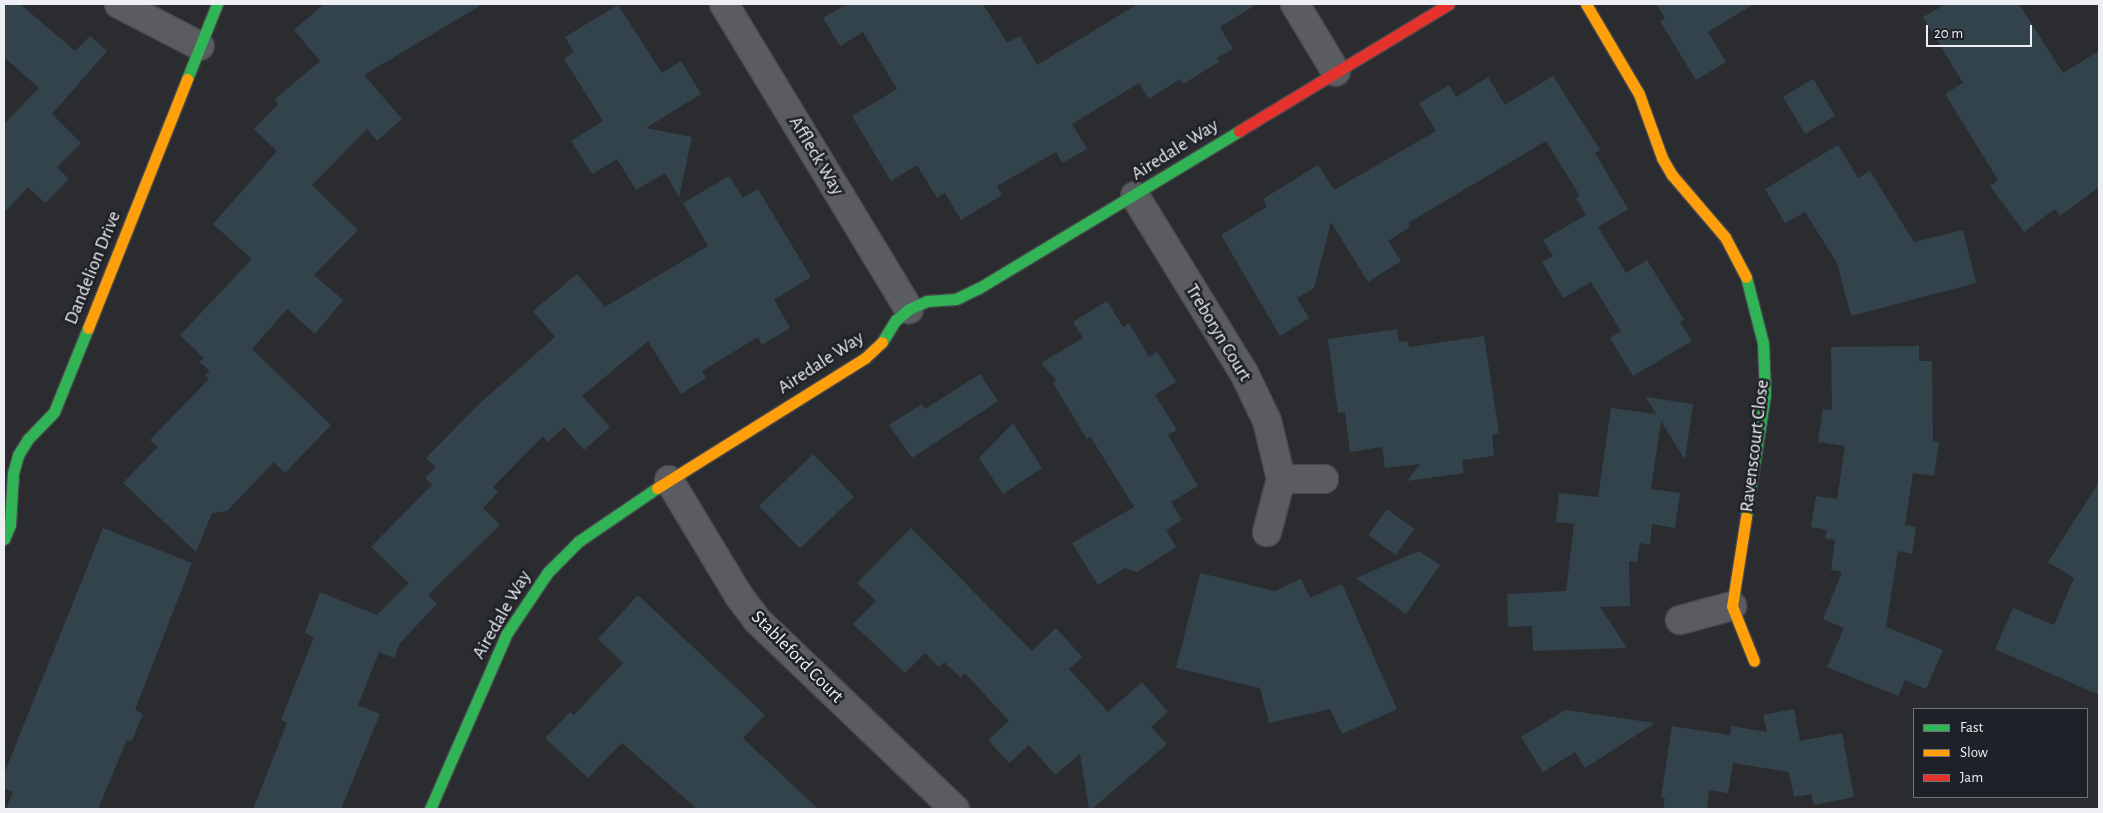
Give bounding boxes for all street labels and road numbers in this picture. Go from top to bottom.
street label: Affleck Way [784,112,848,200]
street label: Airedale Way [1127,114,1223,186]
street label: Dandelion Drive [60,208,126,328]
street label: Treboryn Court [1180,280,1256,386]
street label: Airedale Way [774,327,868,399]
street label: Ravenscourt Close [1736,378,1774,514]
street label: Airedale Way [468,567,536,663]
street label: Stableford Court [746,606,848,708]

